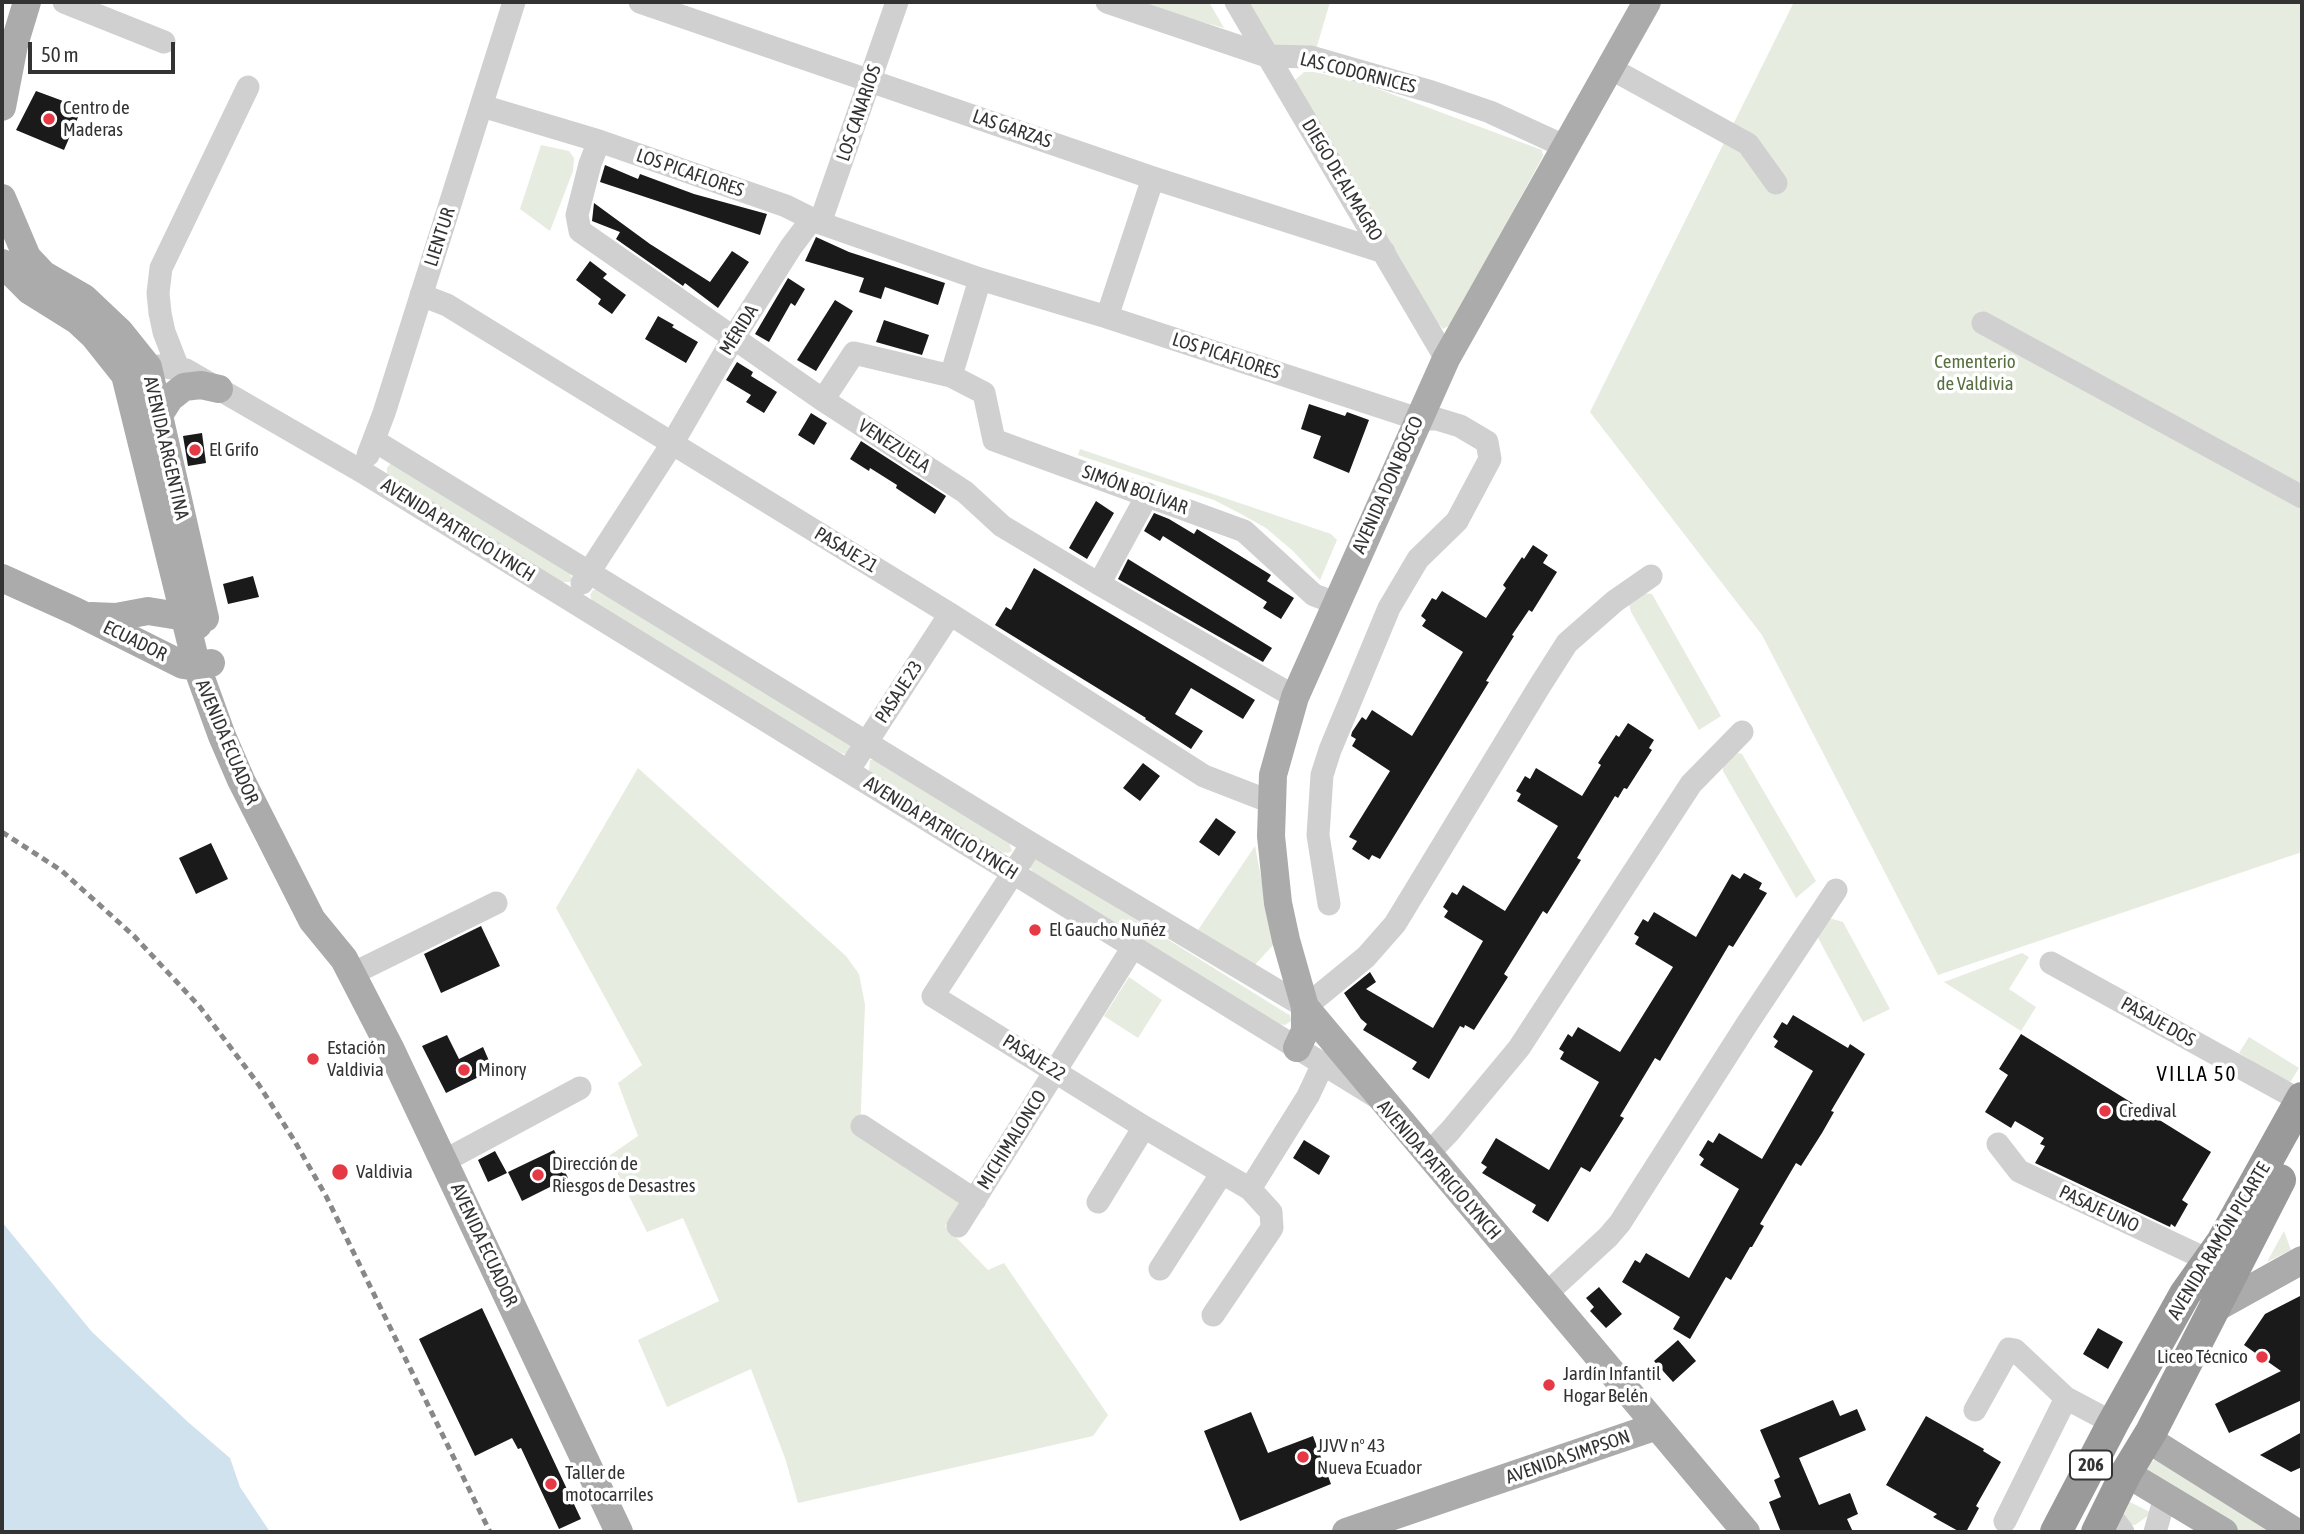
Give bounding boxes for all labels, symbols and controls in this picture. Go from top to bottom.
scale bar [32,28,178,72]
text: 50 m [41,42,79,66]
street label: LAS CODORNICES [1298,48,1418,98]
street label: LOS CANARIOS [832,62,886,164]
place label: Centro de Maderas [63,97,130,141]
street label: LAS GARZAS [970,105,1054,153]
marker: Centro de Maderas [41,111,57,127]
street label: DIEGO DE ALMAGRO [1297,115,1387,245]
street label: LOS PICAFLORES [633,144,747,202]
street label: LIENTUR [420,205,460,269]
street label: MÉRIDA [715,301,763,359]
street label: LOS PICAFLORES [1169,328,1283,384]
park label: Cementerio de Valdivia [1934,351,2016,395]
street label: AVENIDA ARGENTINA [138,374,194,522]
street label: AVENIDA DON BOSCO [1348,413,1428,557]
street label: VENEZUELA [854,414,934,478]
place label: El Grifo [209,439,259,461]
marker: El Grifo [187,442,203,458]
street label: SIMÓN BOLÍVAR [1079,460,1191,520]
street label: AVENIDA PATRICIO LYNCH [377,473,539,587]
street label: PASAJE 21 [810,522,882,578]
street label: ECUADOR [99,616,171,666]
street label: PASAJE 23 [870,657,928,727]
street label: AVENIDA ECUADOR [190,676,264,808]
street label: AVENIDA PATRICIO LYNCH [860,771,1022,885]
place label: El Gaucho Nuñéz [1049,919,1166,941]
marker: El Gaucho Nuñéz [1027,922,1043,938]
street label: PASAJE DOS [2117,992,2199,1052]
street label: PASAJE 22 [998,1030,1070,1086]
place label: Estación Valdivia [327,1037,386,1081]
marker: Estación Valdivia [305,1051,321,1067]
place label: Minory [478,1059,527,1081]
district label: VILLA 50 [2158,1061,2236,1087]
marker: Minory [456,1062,472,1078]
street label: MICHIMALONCO [972,1086,1052,1194]
street label: AVENIDA PATRICIO LYNCH [1372,1096,1506,1244]
place label: Credival [2119,1100,2177,1122]
marker: Credival [2097,1103,2113,1119]
place label: Dirección de Riesgos de Desastres [552,1153,695,1197]
street label: AVENIDA RAMÓN PICARTE [2163,1158,2275,1324]
place label: Valdivia [356,1161,413,1183]
marker: Valdivia [330,1162,350,1182]
marker: Dirección de Riesgos de Desastres [530,1167,546,1183]
street label: AVENIDA ECUADOR [445,1180,523,1310]
street label: PASAJE UNO [2055,1181,2143,1237]
place label: Liceo Técnico [2157,1346,2248,1368]
marker: Liceo Técnico [2254,1349,2270,1365]
place label: Jardín Infantil Hogar Belén [1563,1363,1661,1407]
marker: Jardín Infantil Hogar Belén [1541,1377,1557,1393]
street label: AVENIDA SIMPSON [1503,1425,1633,1489]
place label: JJVV n° 43 Nueva Ecuador [1317,1435,1422,1479]
marker: JJVV n° 43 Nueva Ecuador [1295,1449,1311,1465]
road number: 206 [2070,1450,2112,1480]
place label: Taller de motocarriles [565,1462,653,1506]
marker: Taller de motocarriles [543,1476,559,1492]

